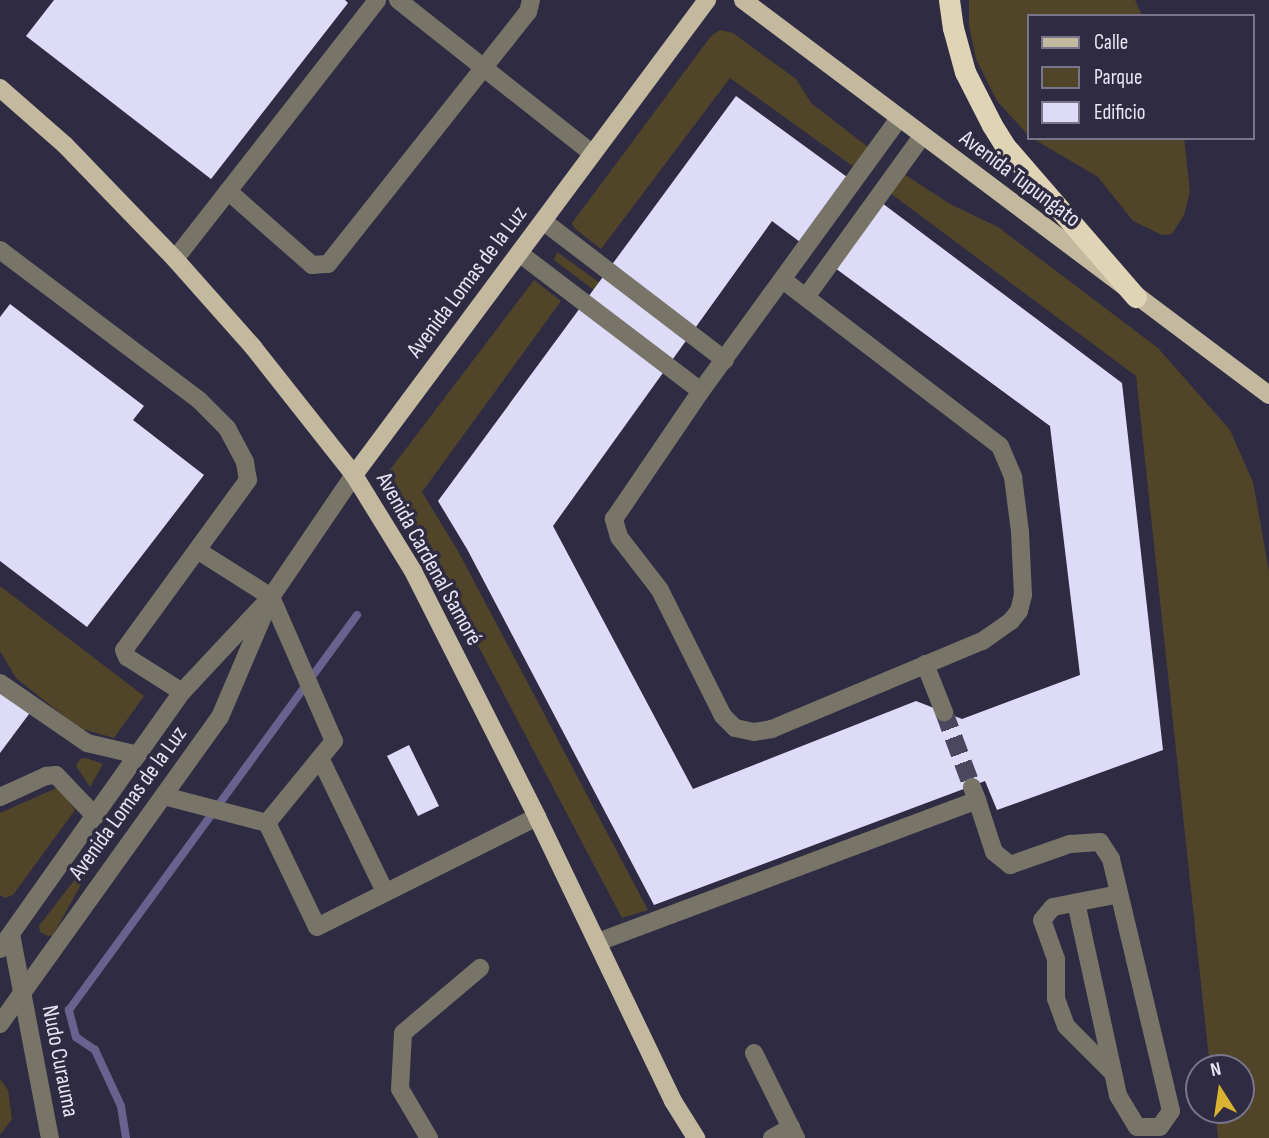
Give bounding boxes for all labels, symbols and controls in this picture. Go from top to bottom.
legend [1028,14,1255,140]
text: Calle [1094,30,1128,55]
text: Parque [1094,65,1142,90]
text: Edificio [1094,100,1145,125]
street label: Avenida Tupungato [954,125,1086,233]
street label: Avenida Lomas de la Luz [401,201,533,363]
street label: Avenida Cardenal Samoré [370,468,488,650]
street label: Avenida Lomas de la Luz [63,721,193,885]
street label: Nudo Curauma [36,1003,84,1119]
north arrow [1185,1054,1255,1124]
text: N [1209,1058,1223,1082]

